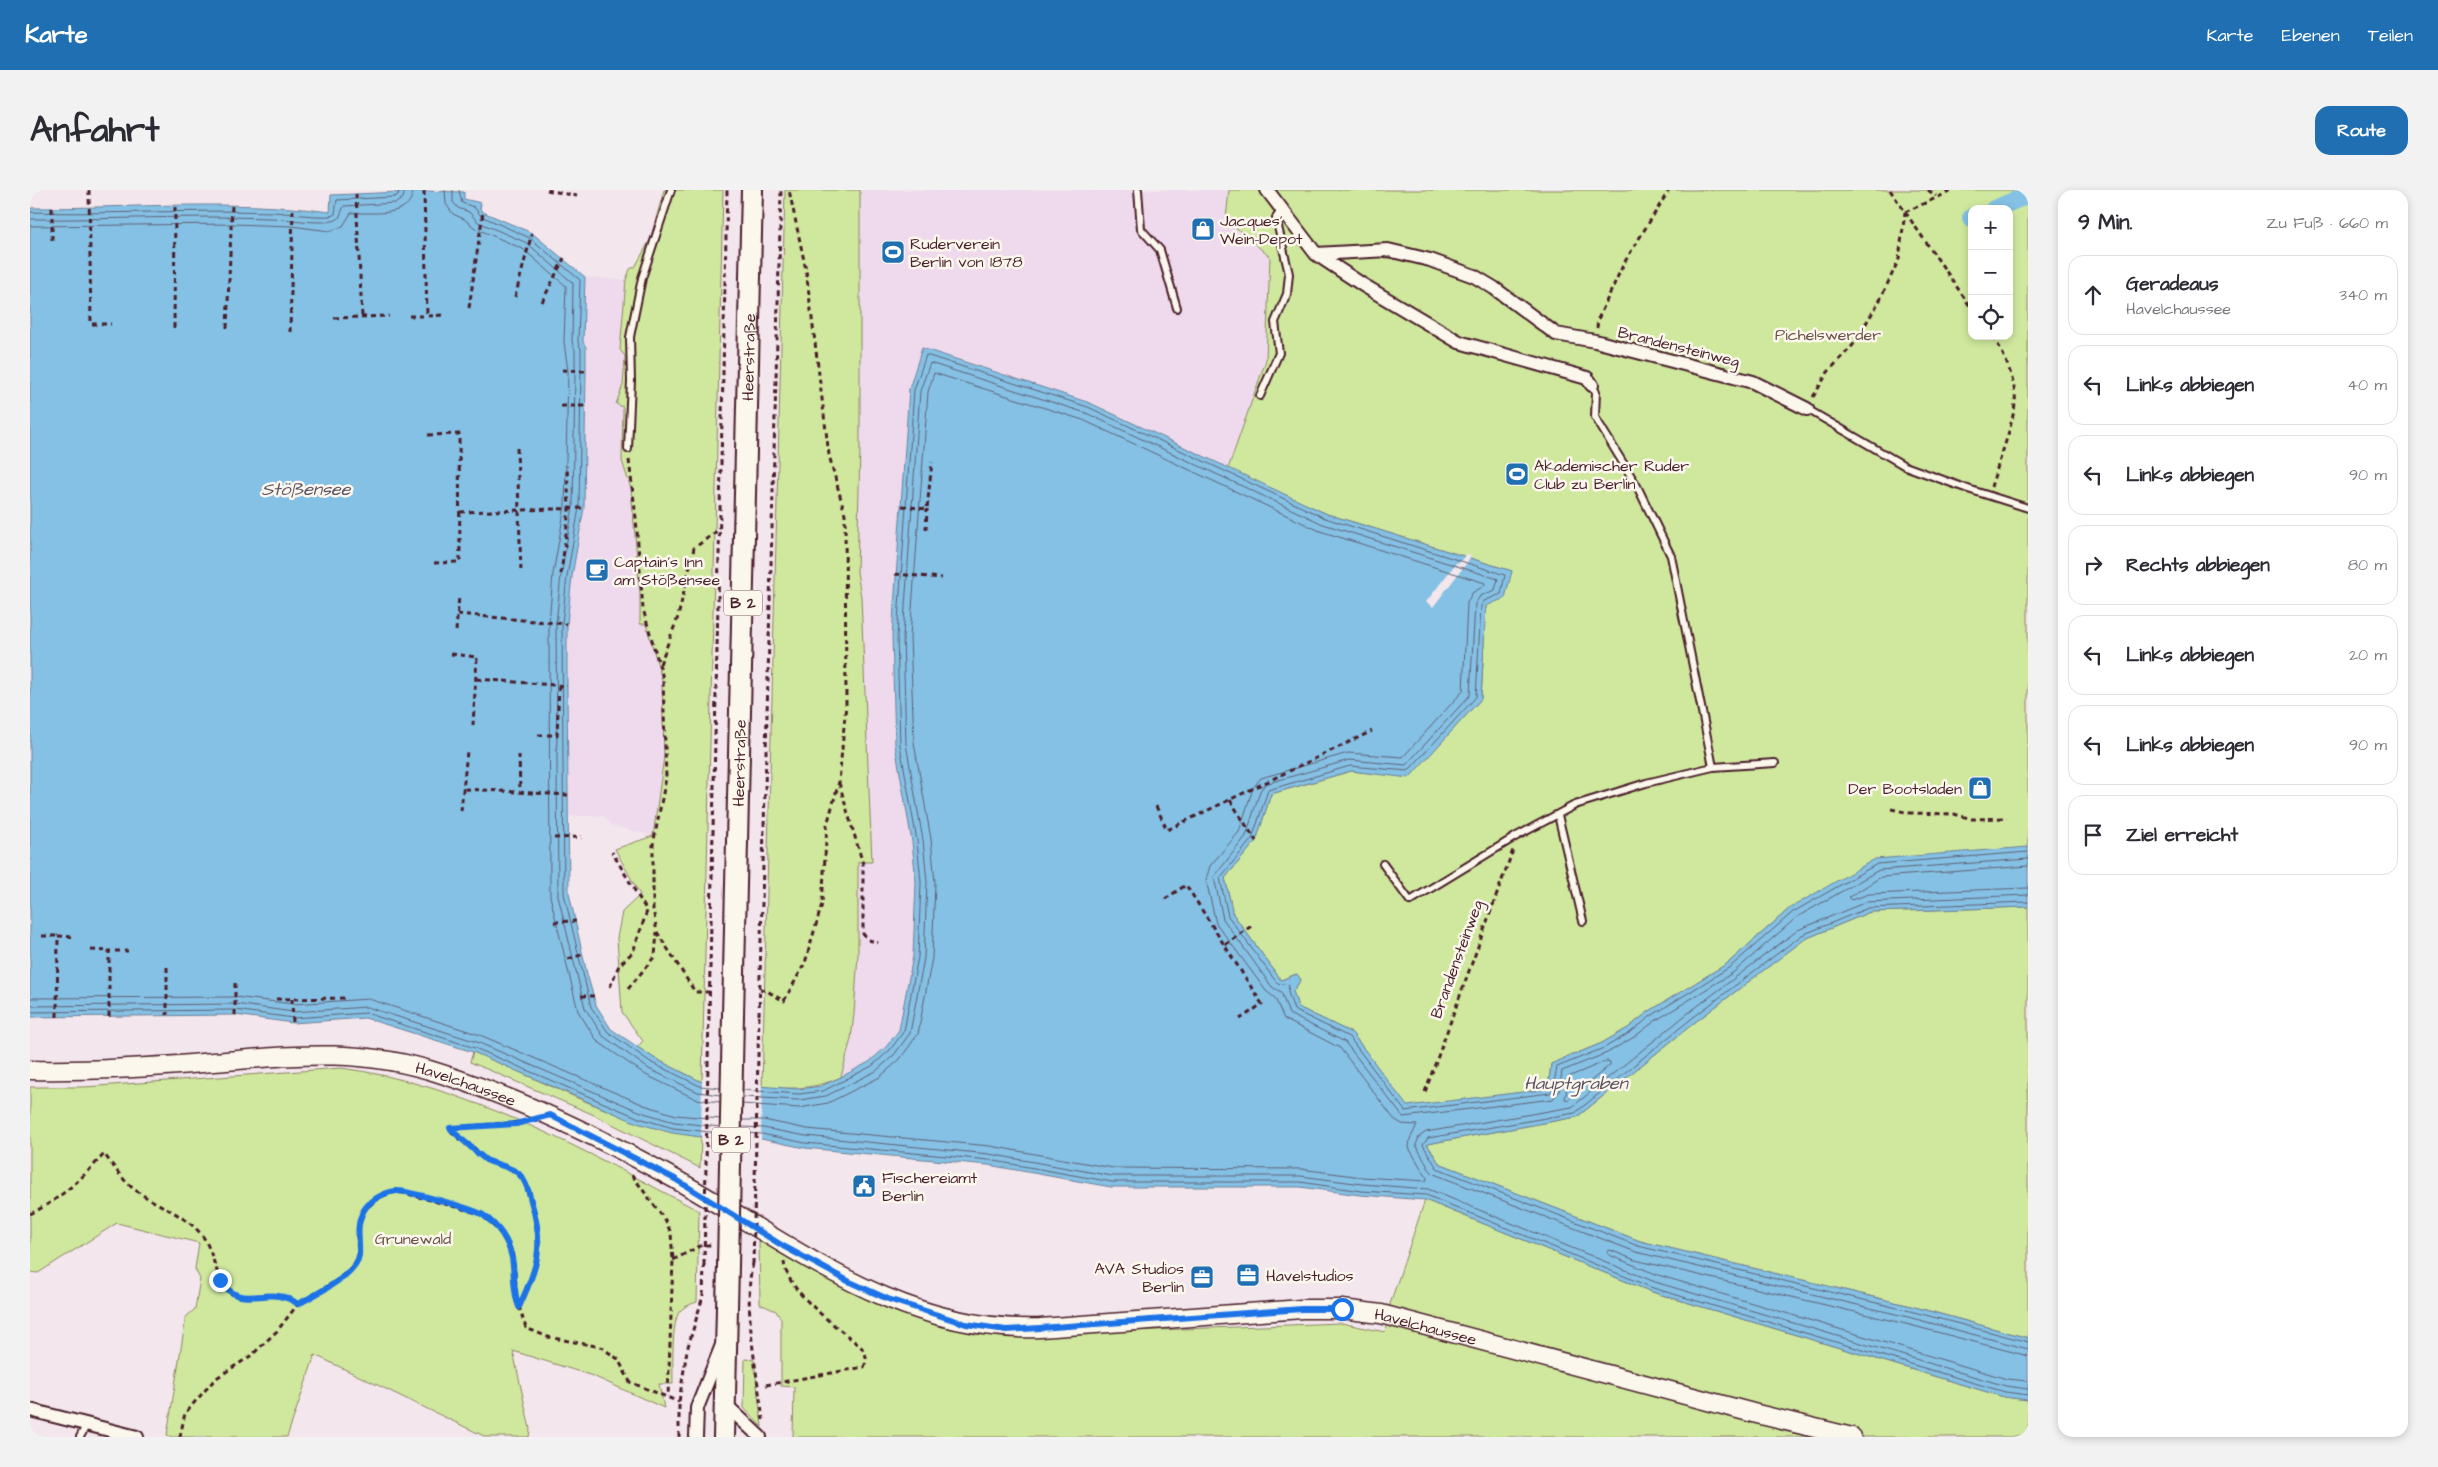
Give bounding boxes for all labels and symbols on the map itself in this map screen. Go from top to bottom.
place label: Jacques' Wein-Depot [1220,210,1303,250]
shop icon: Jacques' Wein-Depot [1190,216,1216,242]
place label: Ruderverein Berlin von 1878 [910,233,1023,273]
sports icon: Ruderverein Berlin von 1878 [880,239,906,265]
street label: Heerstraße [737,313,761,401]
street label: Brandensteinweg [1615,321,1742,374]
park label: Pichelswerder [1775,324,1881,346]
place label: Akademischer Ruder Club zu Berlin [1534,455,1689,495]
sports icon: Akademischer Ruder Club zu Berlin [1504,461,1530,487]
water label: Stößensee [261,477,352,502]
place label: Captain's Inn am Stößensee [614,551,720,591]
cafe icon: Captain's Inn am Stößensee [584,557,610,583]
road number: B 2 [724,590,762,616]
street label: Heerstraße [728,719,752,807]
shop icon: Der Bootsladen [1967,775,1993,801]
place label: Der Bootsladen [1848,778,1962,800]
street label: Brandensteinweg [1425,897,1490,1022]
street label: Havelchaussee [413,1057,519,1112]
water label: Hauptgraben [1524,1071,1630,1097]
road number: B 2 [712,1128,750,1152]
place label: Fischereiamt Berlin [882,1167,978,1207]
public building icon: Fischereiamt Berlin [851,1173,877,1199]
park label: Grunewald [375,1228,451,1250]
place label: AVA Studios Berlin [1095,1258,1184,1298]
office icon: Havelstudios [1235,1262,1261,1288]
office icon: AVA Studios Berlin [1189,1264,1215,1290]
place label: Havelstudios [1266,1265,1354,1287]
route end [209,1269,232,1292]
route start [1331,1298,1354,1321]
street label: Havelchaussee [1373,1303,1479,1351]

